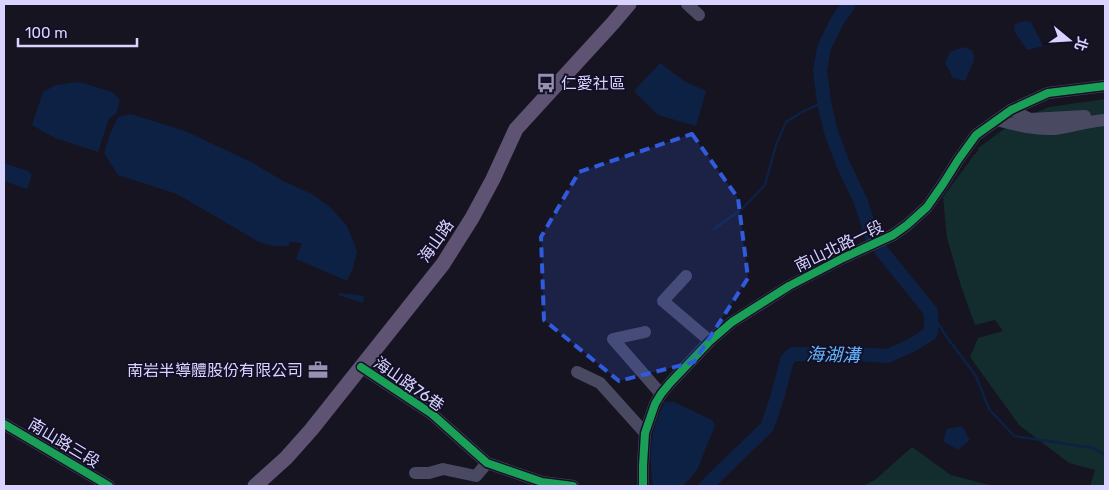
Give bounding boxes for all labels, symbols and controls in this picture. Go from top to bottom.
scale bar [18,15,136,47]
north arrow [1044,15,1094,65]
text: 100 m [25,24,67,42]
text: 北 [1071,35,1091,53]
bus stop icon: 仁愛社區 [535,72,557,94]
place label: 仁愛社區 [561,74,625,93]
street label: 海山路 [414,216,458,266]
street label: 南山北路一段 [792,216,886,276]
water label: 海湖溝 [806,344,863,367]
street label: 海山路76巷 [370,353,448,415]
office icon: 南岩半導體股份有限公司 [307,359,329,381]
place label: 南岩半導體股份有限公司 [127,361,303,380]
street label: 南山路三段 [25,414,103,472]

